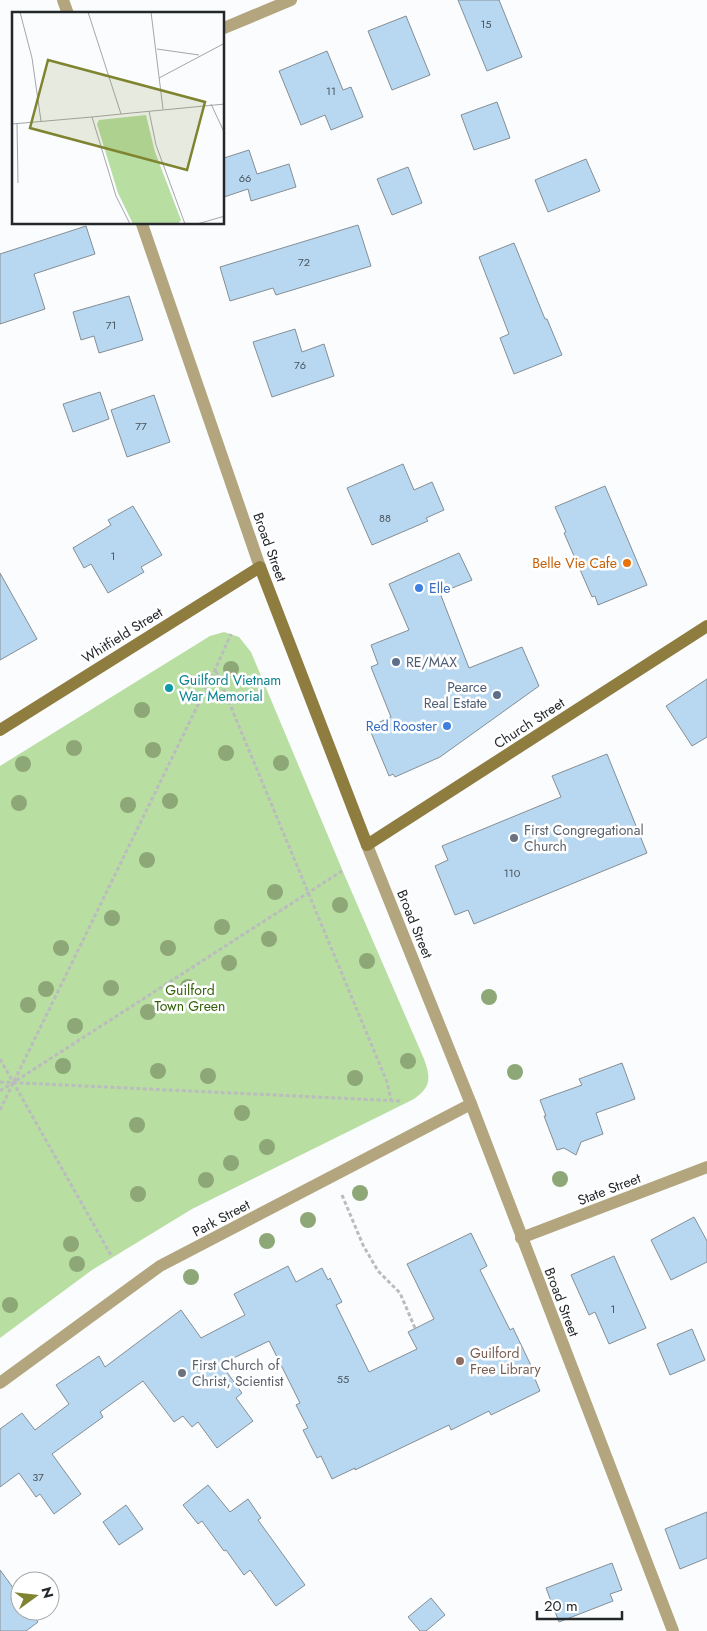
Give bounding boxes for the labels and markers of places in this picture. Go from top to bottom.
place label: Belle Vie Cafe [532,553,617,573]
marker: Belle Vie Cafe [621,557,633,569]
place label: Elle [429,578,450,598]
marker: Elle [413,582,425,594]
place label: RE/MAX [406,652,457,672]
marker: RE/MAX [390,656,402,668]
place label: Guilford Vietnam War Memorial [179,670,281,706]
place label: Pearce Real Estate [424,677,487,713]
marker: Guilford Vietnam War Memorial [163,682,175,694]
marker: Pearce Real Estate [491,689,503,701]
place label: Red Rooster [366,716,437,736]
marker: Red Rooster [441,720,453,732]
place label: First Congregational Church [524,820,644,856]
marker: First Congregational Church [508,832,520,844]
place label: Guilford Free Library [470,1343,542,1379]
place label: First Church of Christ, Scientist [192,1355,284,1391]
marker: Guilford Free Library [454,1355,466,1367]
marker: First Church of Christ, Scientist [176,1367,188,1379]

